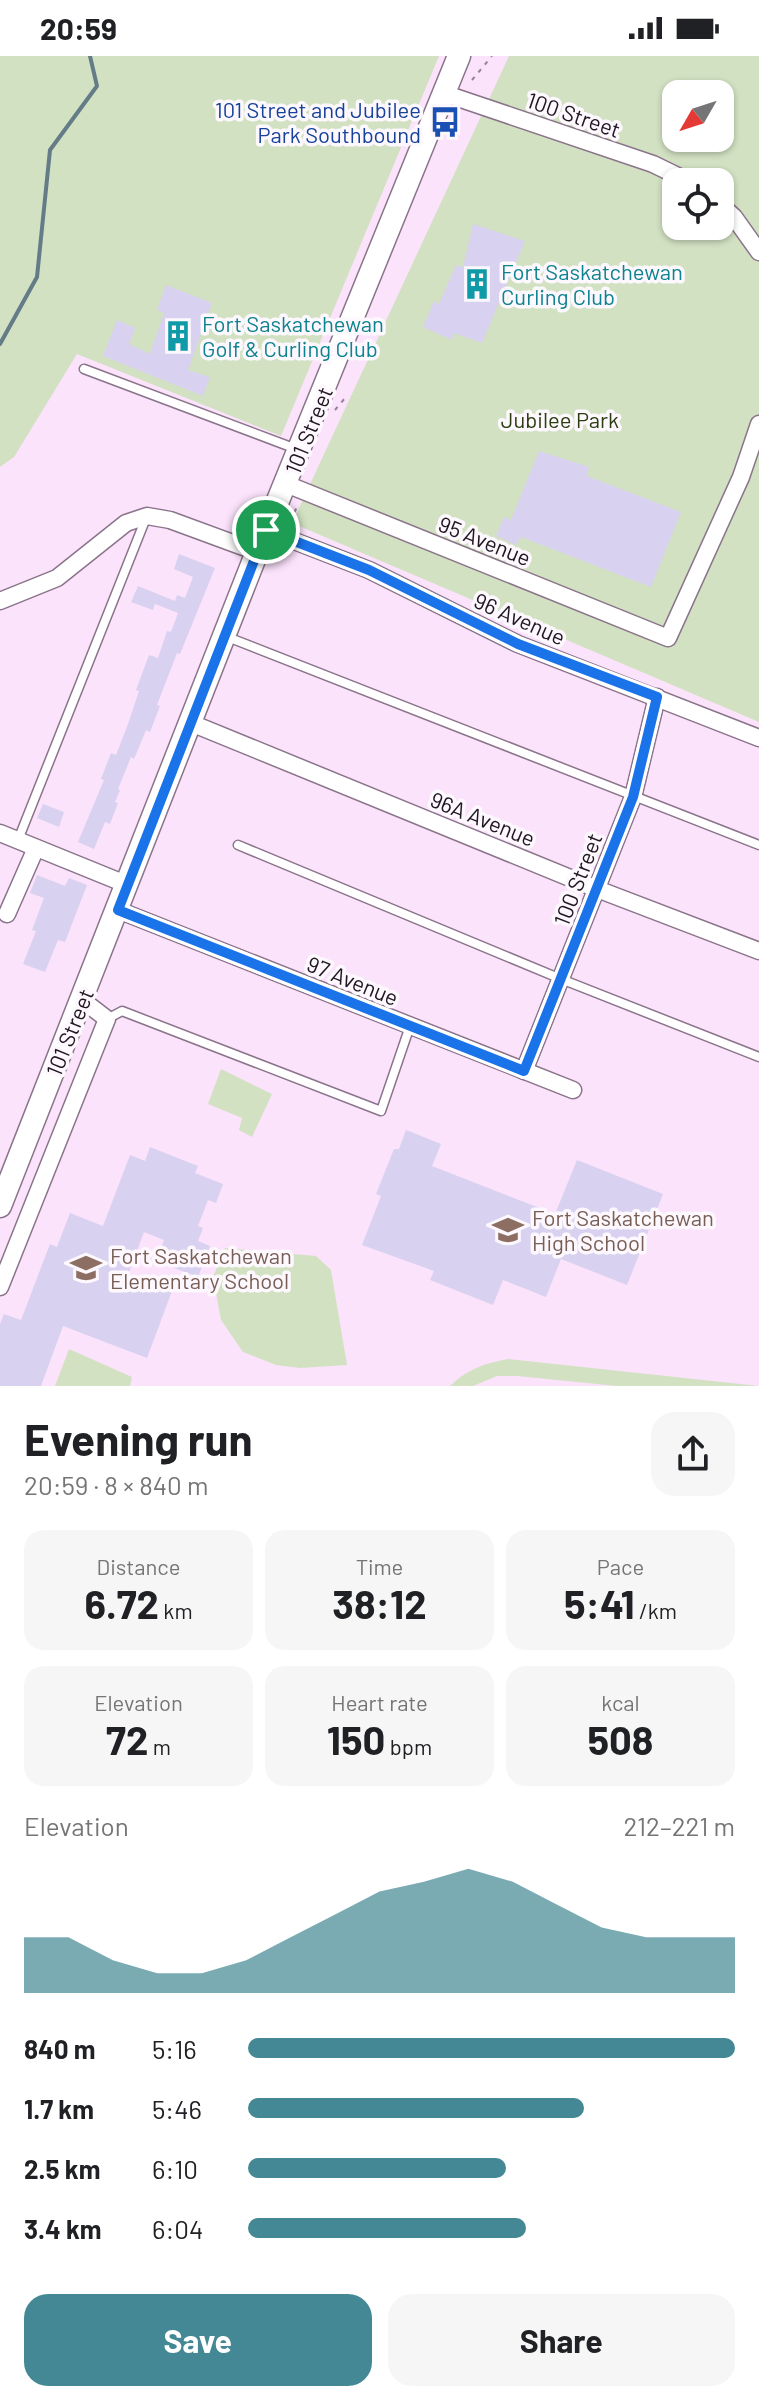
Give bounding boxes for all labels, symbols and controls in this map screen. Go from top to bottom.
text: 20:59 [40,10,117,46]
north arrow [662,80,734,152]
map controls [662,80,734,240]
street label: 100 Street [524,86,624,142]
place label: 101 Street and Jubilee Park Southbound [215,96,421,147]
bus stop icon: 101 Street and Jubilee Park Southbound [428,105,462,139]
button: locate [662,168,734,240]
place label: Fort Saskatchewan Curling Club [501,258,683,309]
building icon: Fort Saskatchewan Curling Club [460,267,494,301]
place label: Fort Saskatchewan Golf & Curling Club [202,310,384,361]
building icon: Fort Saskatchewan Golf & Curling Club [161,319,195,353]
street label: 101 Street [279,383,337,477]
park label: Jubilee Park [501,406,619,432]
pin [232,496,300,564]
icon: arrive [244,508,288,552]
street label: 95 Avenue [435,510,535,570]
street label: 96 Avenue [470,586,570,650]
street label: 96A Avenue [427,785,539,851]
street label: 100 Street [547,829,607,929]
street label: 97 Avenue [304,950,402,1010]
street label: 101 Street [40,985,98,1079]
place label: Fort Saskatchewan High School [532,1204,714,1255]
school or university icon: Fort Saskatchewan High School [491,1213,525,1247]
place label: Fort Saskatchewan Elementary School [110,1242,292,1293]
school or university icon: Fort Saskatchewan Elementary School [69,1251,103,1285]
text: Evening run [24,1412,253,1465]
button: share [651,1412,735,1496]
text: 20:59 · 8 × 840 m [24,1469,208,1500]
text: Distance [97,1553,180,1579]
text: Time [356,1553,403,1579]
text: Pace [597,1553,644,1579]
text: 6.72 [84,1579,159,1627]
text: 38:12 [332,1579,427,1627]
text: 5:41 [564,1579,635,1627]
text: km [159,1597,193,1623]
text: /km [635,1597,677,1623]
text: Elevation [94,1689,183,1715]
text: Heart rate [331,1689,428,1715]
text: kcal [601,1689,640,1715]
text: 72 [106,1715,148,1763]
text: 150 [327,1715,385,1763]
text: 508 [588,1715,654,1763]
text: m [148,1733,171,1759]
text: bpm [385,1733,432,1759]
text: Elevation [24,1810,129,1841]
text: 212–221 m [623,1810,735,1841]
text: 840 m [24,2033,96,2064]
text: 5:16 [152,2033,197,2064]
text: 1.7 km [24,2093,94,2124]
text: 5:46 [152,2093,202,2124]
text: 2.5 km [24,2153,100,2184]
text: 6:10 [152,2153,198,2184]
text: 3.4 km [24,2213,102,2244]
text: 6:04 [152,2213,203,2244]
button: Save [24,2294,372,2386]
button: Share [388,2294,735,2386]

